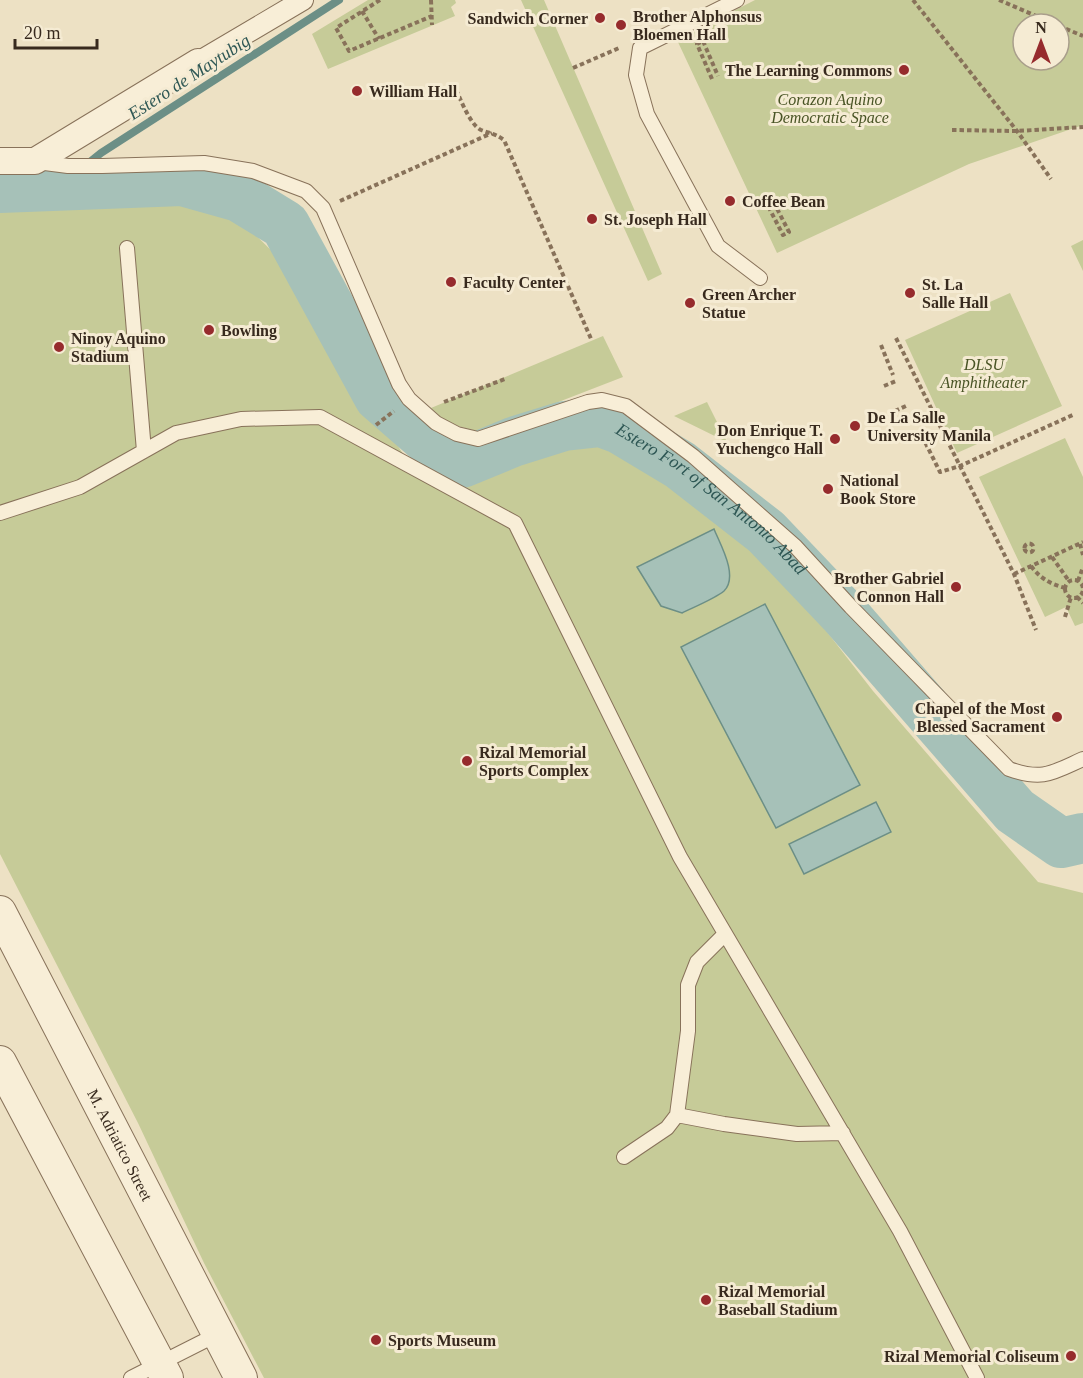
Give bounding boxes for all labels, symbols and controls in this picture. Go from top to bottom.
place label: Brother Alphonsus Bloemen Hall [633,8,762,43]
place label: Sandwich Corner [468,10,588,27]
marker: Sandwich Corner [593,11,607,25]
scale bar [15,12,98,50]
north arrow [1011,12,1071,72]
marker: Brother Alphonsus Bloemen Hall [614,18,628,32]
text: N [1035,19,1047,36]
text: 20 m [24,23,61,43]
water label: Estero de Maytubig [123,30,254,124]
place label: The Learning Commons [725,62,892,80]
marker: The Learning Commons [897,63,911,77]
place label: William Hall [369,83,458,100]
marker: William Hall [350,84,364,98]
park label: Corazon Aquino Democratic Space [770,91,889,127]
place label: Coffee Bean [742,193,825,210]
marker: Coffee Bean [723,194,737,208]
place label: St. Joseph Hall [604,211,707,229]
marker: St. Joseph Hall [585,212,599,226]
place label: Faculty Center [463,274,566,292]
marker: Faculty Center [444,275,458,289]
place label: St. La Salle Hall [922,276,989,311]
place label: Green Archer Statue [702,286,796,321]
marker: St. La Salle Hall [903,286,917,300]
marker: Green Archer Statue [683,296,697,310]
place label: Bowling [221,322,277,340]
marker: Bowling [202,323,216,337]
place label: Ninoy Aquino Stadium [71,330,166,365]
marker: Ninoy Aquino Stadium [52,340,66,354]
park label: DLSU Amphitheater [939,356,1028,392]
place label: De La Salle University Manila [867,409,991,445]
water label: Estero Fort of San Antonio Abad [612,419,812,579]
marker: De La Salle University Manila [848,419,862,433]
place label: Don Enrique T. Yuchengco Hall [716,422,824,458]
marker: Don Enrique T. Yuchengco Hall [828,432,842,446]
place label: National Book Store [840,472,916,507]
marker: National Book Store [821,482,835,496]
place label: Brother Gabriel Connon Hall [834,570,945,605]
marker: Brother Gabriel Connon Hall [949,580,963,594]
place label: Chapel of the Most Blessed Sacrament [915,700,1046,735]
marker: Chapel of the Most Blessed Sacrament [1050,710,1064,724]
place label: Rizal Memorial Sports Complex [479,744,589,780]
marker: Rizal Memorial Sports Complex [460,754,474,768]
street label: M. Adriatico Street [85,1086,156,1204]
place label: Rizal Memorial Baseball Stadium [718,1283,838,1318]
marker: Rizal Memorial Baseball Stadium [699,1293,713,1307]
place label: Sports Museum [388,1332,497,1350]
marker: Sports Museum [369,1333,383,1347]
place label: Rizal Memorial Coliseum [884,1348,1060,1365]
marker: Rizal Memorial Coliseum [1064,1349,1078,1363]

